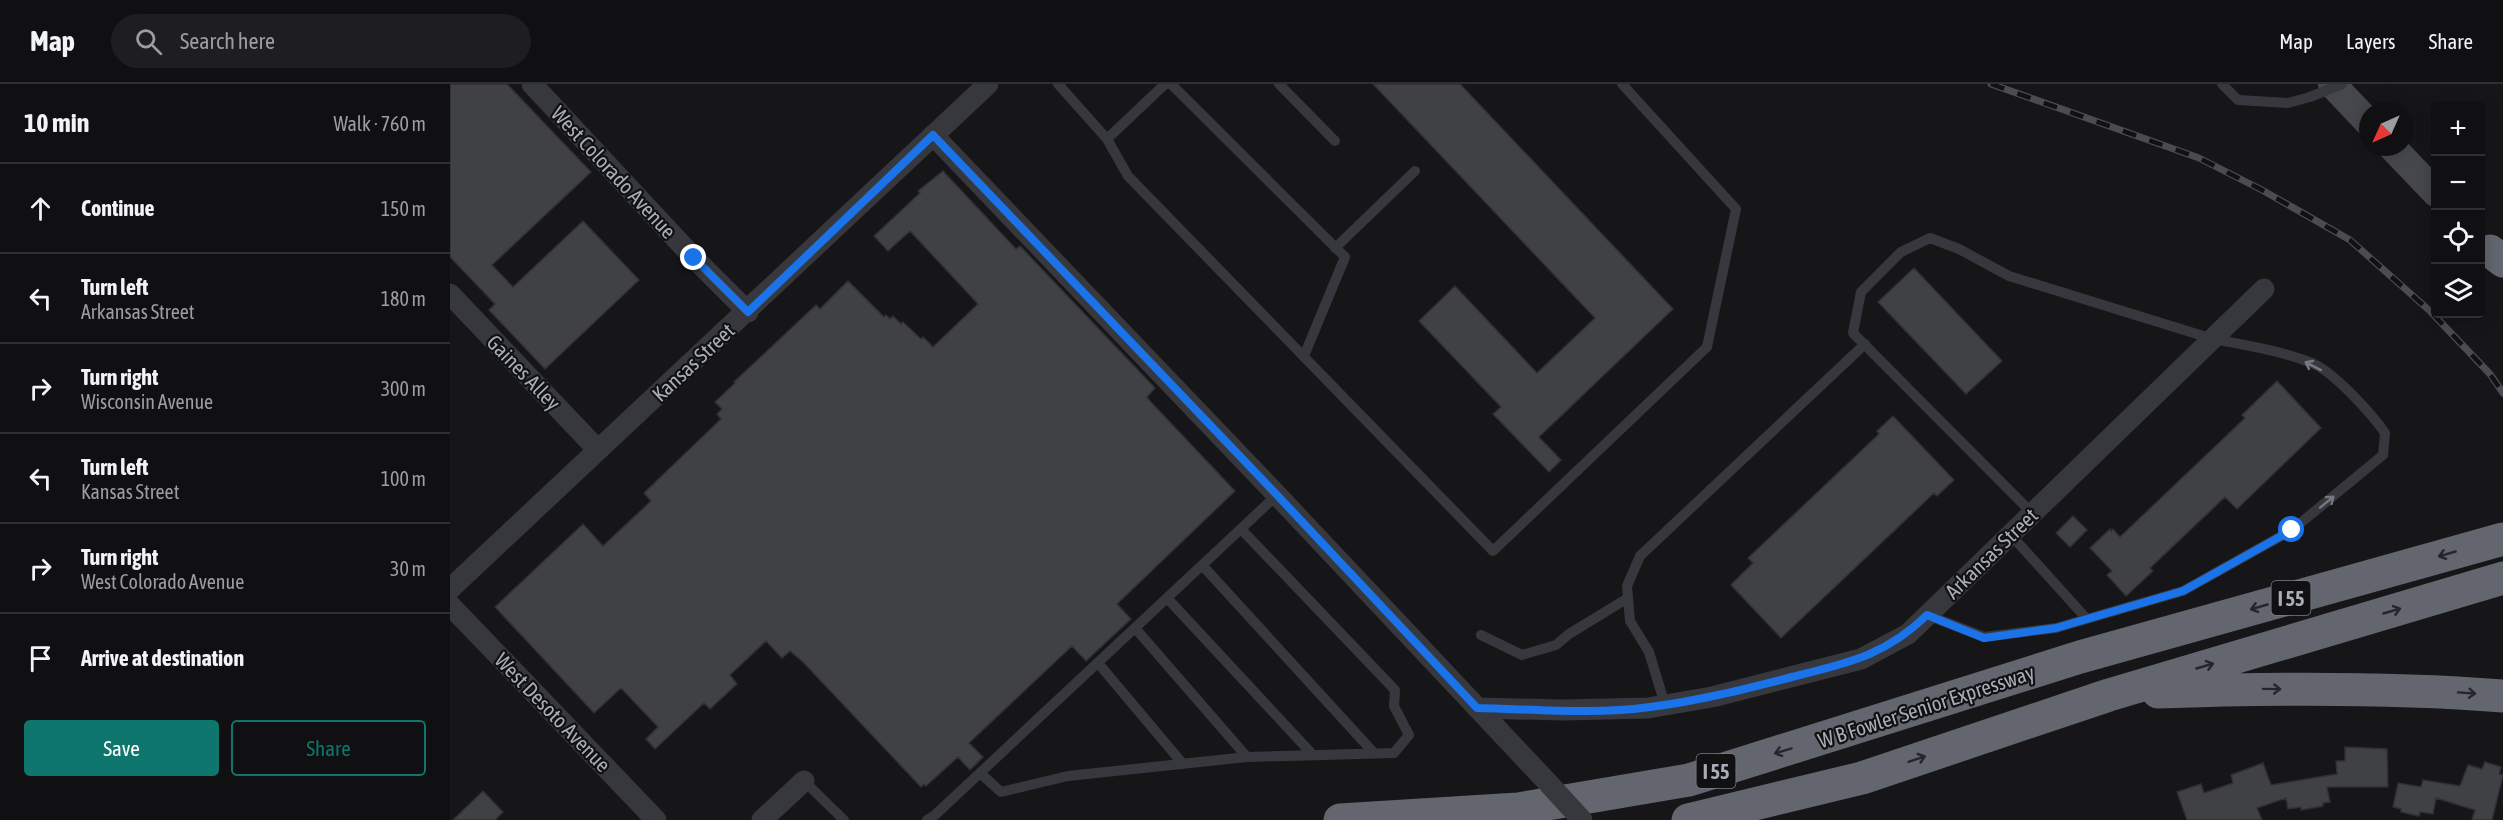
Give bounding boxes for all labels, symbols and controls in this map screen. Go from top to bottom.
search box [111,14,531,68]
text: Map [30,25,75,57]
icon: search [132,25,165,58]
text: Search here [180,28,275,54]
text: Map [2279,29,2313,53]
text: Layers [2346,29,2396,53]
text: Share [2429,29,2473,53]
street label: West Colorado Avenue [547,101,681,243]
north arrow [2359,102,2413,156]
map controls [2431,102,2485,318]
button: + [2431,102,2485,156]
text: 10 min [24,108,89,138]
text: Walk · 760 m [334,112,426,135]
button: − [2431,156,2485,210]
icon: ahead [24,192,57,225]
text: Continue [81,195,155,221]
text: 150 m [381,197,426,220]
button: locate [2431,210,2485,264]
route end [680,244,706,270]
button: layers [2431,264,2485,318]
text: Turn left [81,274,148,300]
icon: left [24,282,57,315]
text: 180 m [381,287,426,310]
text: Arkansas Street [81,300,195,323]
street label: Kansas Street [647,318,739,406]
street label: Gaines Alley [482,330,566,415]
one-way arrow [2304,359,2322,371]
text: Turn right [81,364,158,390]
icon: right [24,372,57,405]
text: 300 m [381,377,426,400]
text: Wisconsin Avenue [81,390,213,413]
text: Turn left [81,454,148,480]
icon: left [24,462,57,495]
text: 100 m [381,467,426,490]
text: Kansas Street [81,480,179,503]
one-way arrow [2319,495,2335,508]
street label: Arkansas Street [1940,503,2042,603]
route start [2278,516,2304,542]
text: Turn right [81,544,158,570]
one-way arrow [2438,549,2457,561]
icon: right [24,552,57,585]
text: 30 m [390,557,426,580]
text: West Colorado Avenue [81,570,244,593]
road number: I 55 [2272,581,2310,615]
one-way arrow [2250,602,2269,613]
one-way arrow [2382,605,2401,616]
icon: arrive [24,642,57,675]
text: Arrive at destination [81,645,244,671]
street label: West Desoto Avenue [490,648,616,776]
street label: W B Fowler Senior Expressway [1815,660,2038,752]
one-way arrow [2195,660,2214,671]
one-way arrow [2261,683,2281,694]
one-way arrow [2456,688,2476,699]
button: Save [24,720,219,776]
button: Share [231,720,426,776]
one-way arrow [1774,746,1793,757]
one-way arrow [1907,753,1926,764]
road number: I 55 [1696,754,1736,788]

